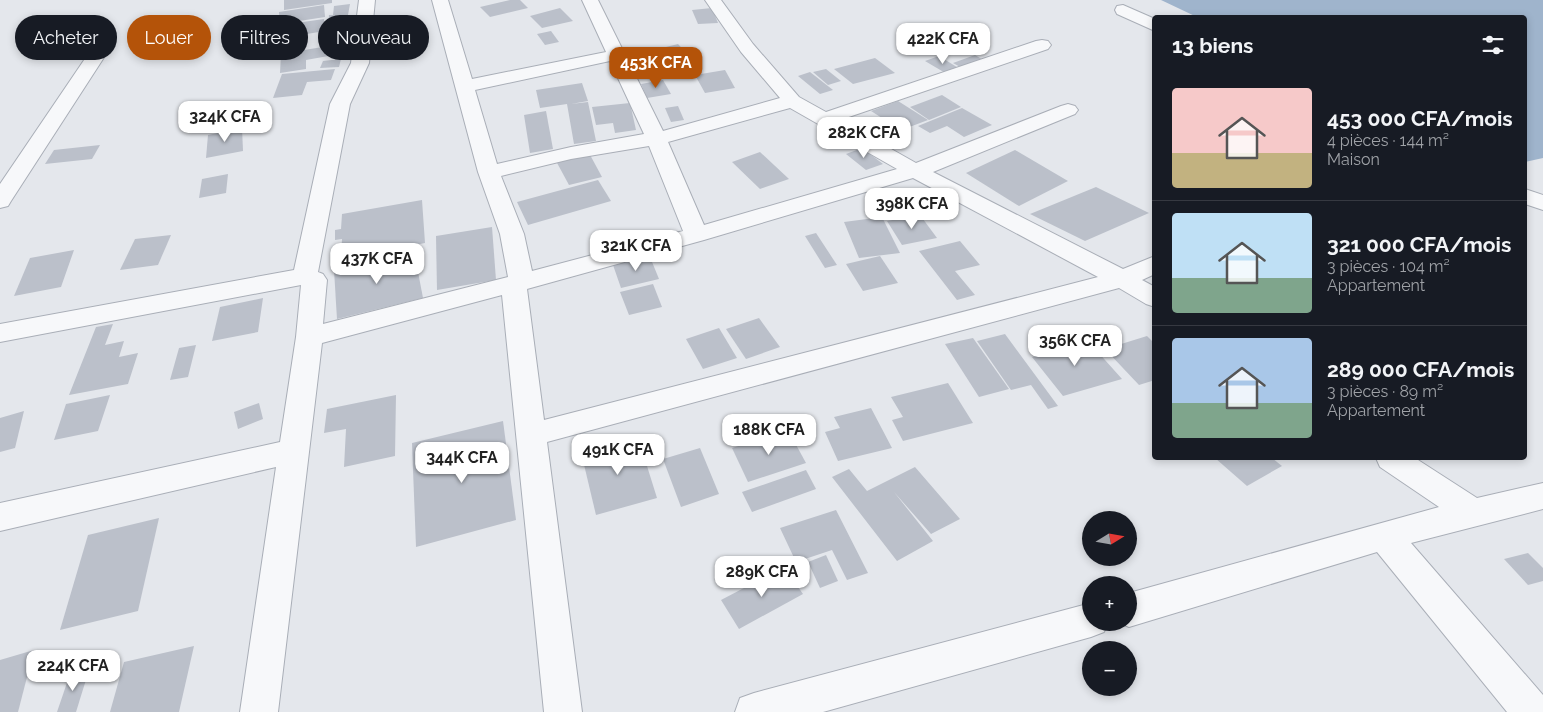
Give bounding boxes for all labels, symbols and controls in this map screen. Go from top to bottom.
chip: Acheter [15,15,117,60]
chip: Louer [127,15,211,60]
chip: Filtres [221,15,308,60]
chip: Nouveau [318,15,429,60]
pin: 422K CFA [891,22,995,65]
text: 422K CFA [907,29,979,48]
icon: filters [1479,31,1507,59]
text: 13 biens [1172,33,1253,58]
pin: 453K CFA [604,46,708,89]
text: 453K CFA [620,53,692,72]
pin: 324K CFA [173,100,277,143]
text: 453 000 CFA/mois [1327,106,1513,131]
text: 324K CFA [189,107,261,126]
icon: home [1212,108,1272,168]
pin: 282K CFA [812,116,916,159]
text: 282K CFA [828,123,900,142]
text: 4 pièces · 144 m² [1327,131,1449,150]
text: Maison [1327,150,1380,169]
pin: 398K CFA [860,188,964,230]
text: 398K CFA [876,194,948,213]
pin: 321K CFA [584,230,688,272]
text: 321 000 CFA/mois [1327,232,1511,257]
icon: home [1212,233,1272,293]
text: 321K CFA [601,236,671,255]
pin: 437K CFA [325,242,429,285]
text: 437K CFA [341,249,413,268]
text: 3 pièces · 104 m² [1327,257,1450,276]
text: Appartement [1327,276,1425,295]
pin: 356K CFA [1023,324,1127,367]
text: 356K CFA [1039,331,1111,350]
text: 289 000 CFA/mois [1327,357,1514,382]
icon: home [1212,358,1272,418]
text: 3 pièces · 89 m² [1327,382,1443,401]
text: Appartement [1327,401,1425,420]
pin: 188K CFA [717,414,821,456]
text: 188K CFA [733,420,805,439]
pin: 491K CFA [566,434,670,476]
text: 491K CFA [583,440,653,459]
pin: 344K CFA [410,442,514,484]
text: 344K CFA [426,448,498,467]
north arrow [1082,511,1138,566]
map controls [1082,511,1137,696]
pin: 289K CFA [710,556,814,598]
text: 289K CFA [726,562,798,581]
button: + [1082,576,1137,631]
button: − [1082,641,1137,696]
pin: 224K CFA [21,650,125,692]
text: 224K CFA [37,656,109,675]

